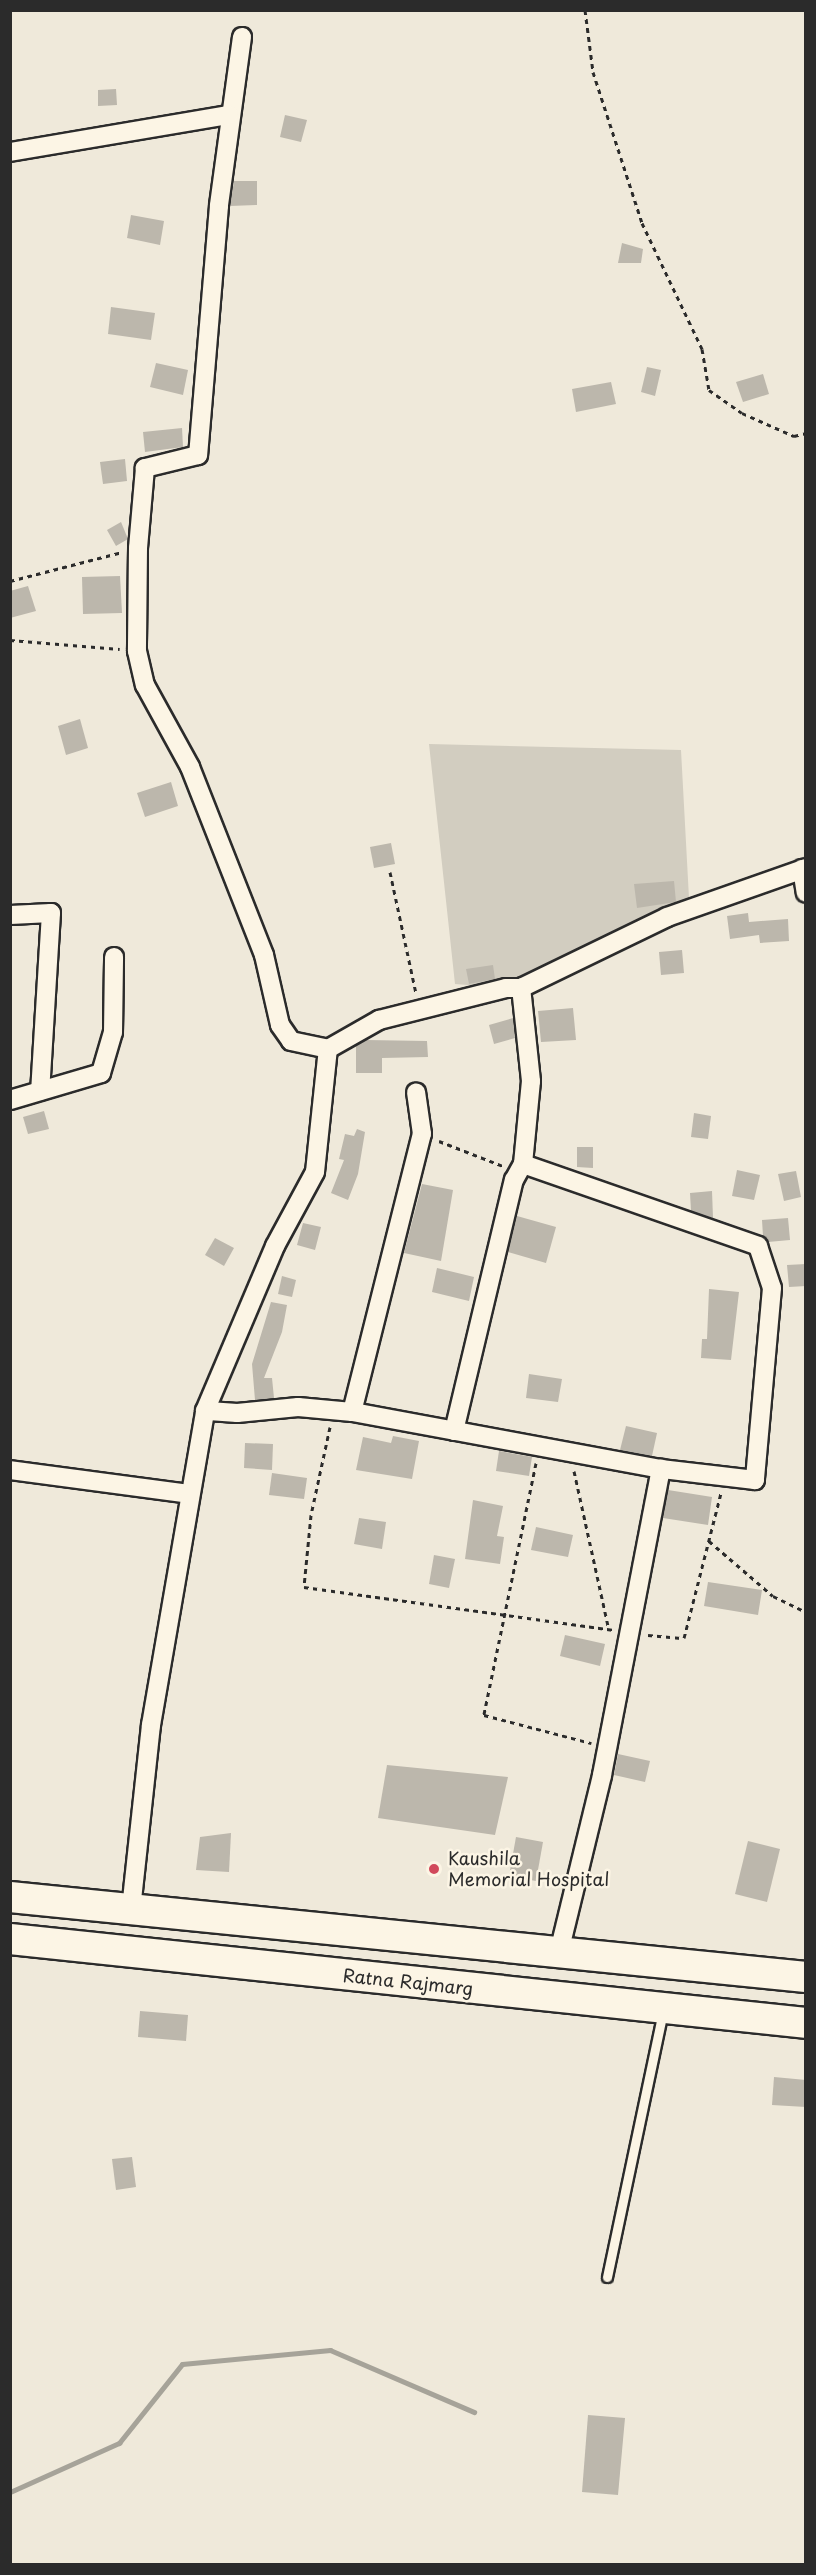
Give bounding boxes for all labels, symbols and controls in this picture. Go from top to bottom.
place label: Kaushila Memorial Hospital [448,1848,609,1890]
marker: Kaushila Memorial Hospital [425,1860,443,1878]
street label: Ratna Rajmarg [341,1964,475,2000]

